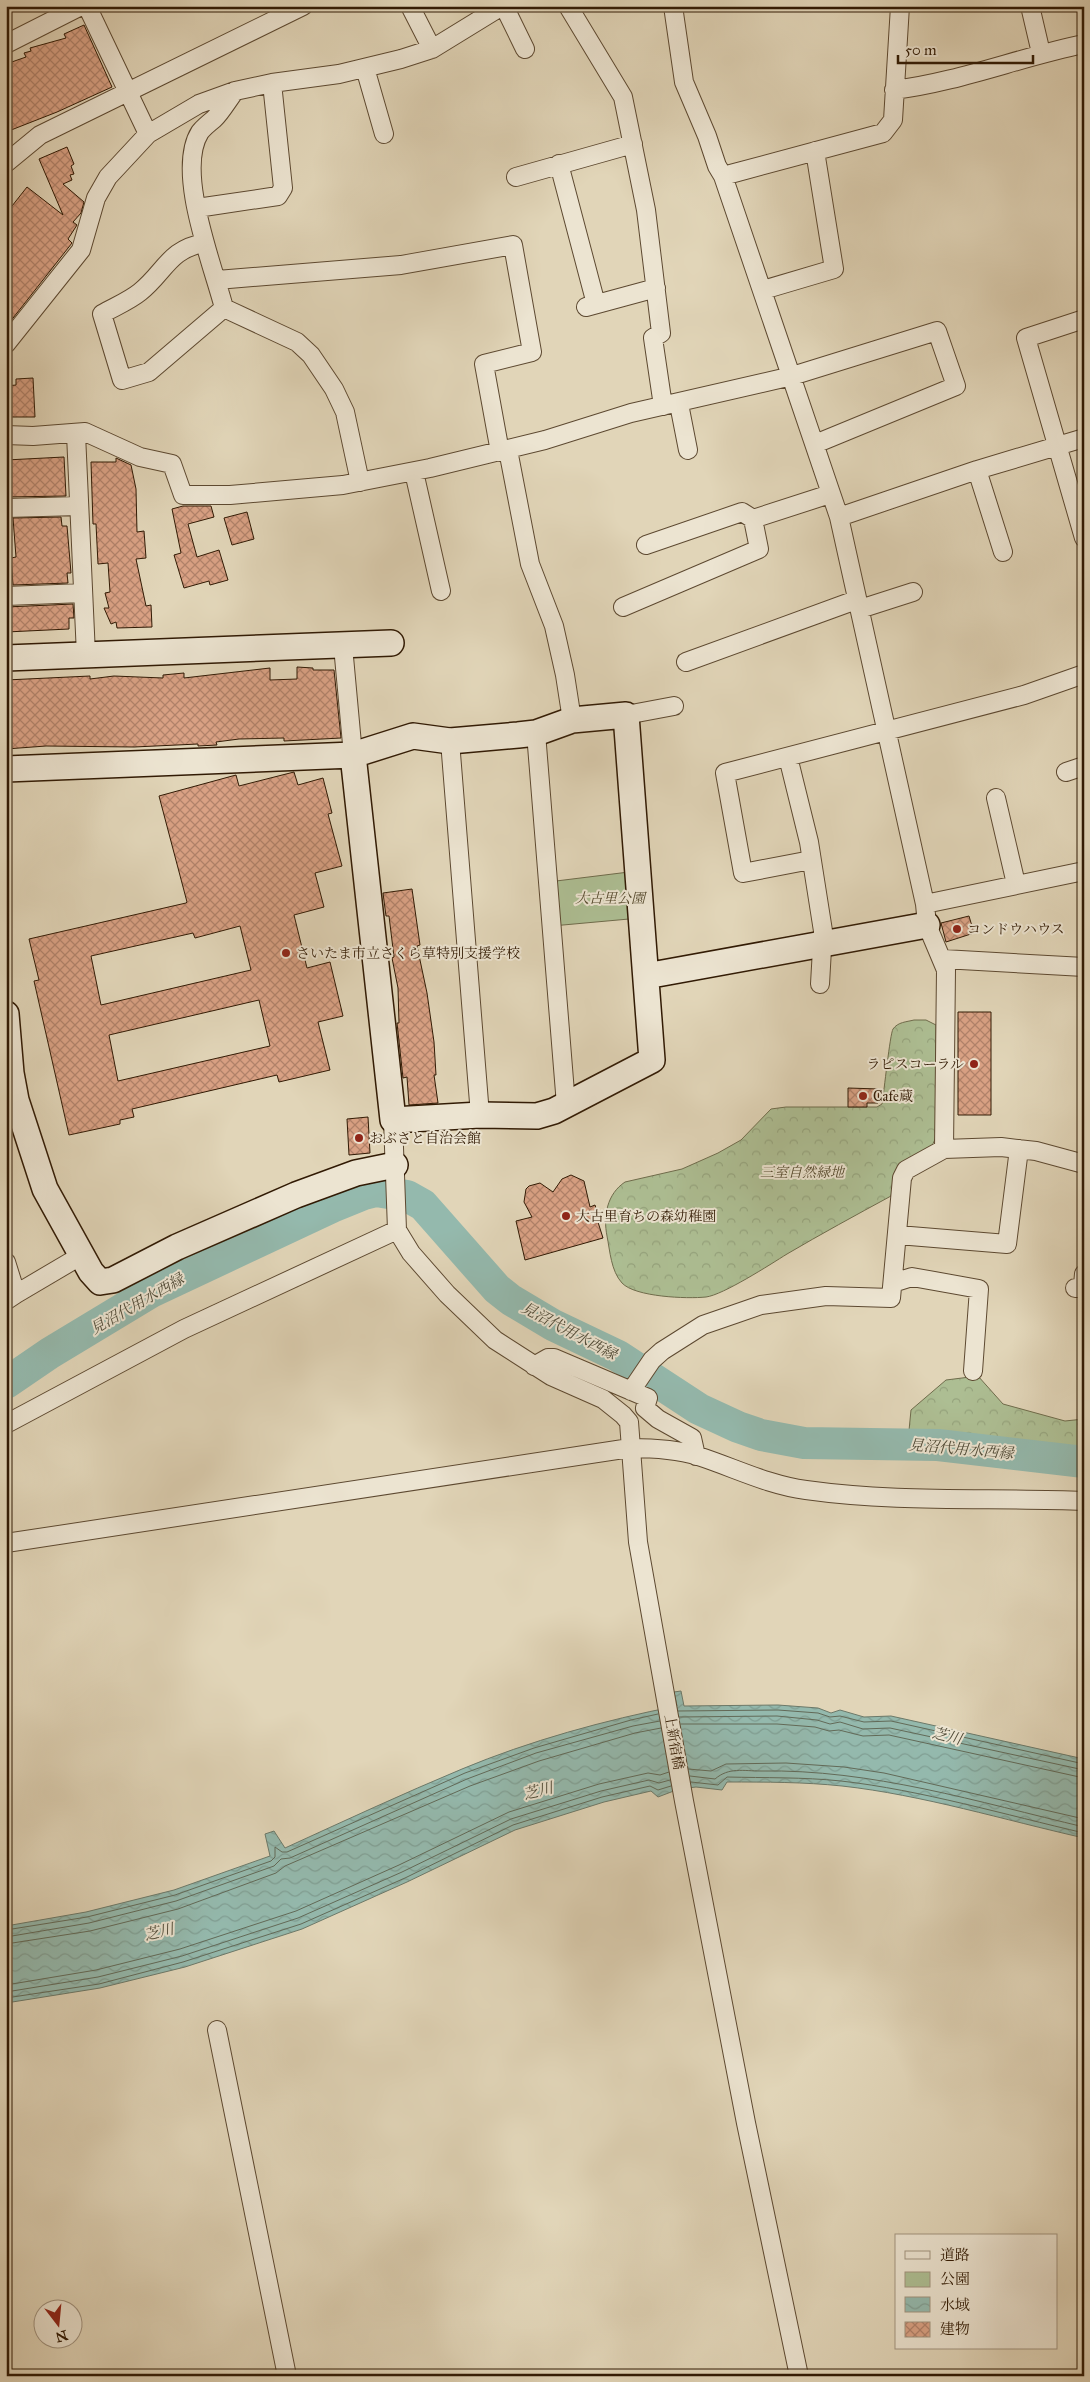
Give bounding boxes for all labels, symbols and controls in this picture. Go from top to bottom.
scale bar [898,32,1032,64]
text: 50 m [905,41,937,59]
park label: 大古里公園 [575,890,647,907]
place label: コンドウハウス [967,921,1065,938]
marker: コンドウハウス [951,923,963,935]
place label: さいたま市立さくら草特別支援学校 [296,945,520,962]
marker: さいたま市立さくら草特別支援学校 [280,947,292,959]
place label: ラピスコーラル [866,1056,964,1073]
marker: ラピスコーラル [968,1058,980,1070]
place label: Cafe蔵 [873,1088,913,1105]
marker: Cafe蔵 [857,1090,869,1102]
place label: おぶさと自治会館 [369,1130,481,1147]
marker: おぶさと自治会館 [353,1132,365,1144]
park label: 三室自然緑地 [760,1164,846,1181]
place label: 大古里育ちの森幼稚園 [576,1208,716,1225]
marker: 大古里育ちの森幼稚園 [560,1210,572,1222]
water label: 見沼代用水西縁 [87,1269,189,1338]
water label: 見沼代用水西縁 [518,1298,621,1365]
water label: 見沼代用水西縁 [908,1435,1016,1463]
street label: 上新宿橋 [661,1713,687,1771]
water label: 芝川 [930,1724,966,1749]
water label: 芝川 [521,1778,557,1803]
water label: 芝川 [142,1919,178,1944]
legend [895,2234,1058,2350]
text: 道路 [940,2246,970,2264]
text: 公園 [940,2270,970,2288]
text: 水域 [940,2296,970,2314]
north arrow [32,2300,82,2350]
text: 建物 [940,2320,970,2338]
text: N [53,2326,69,2346]

